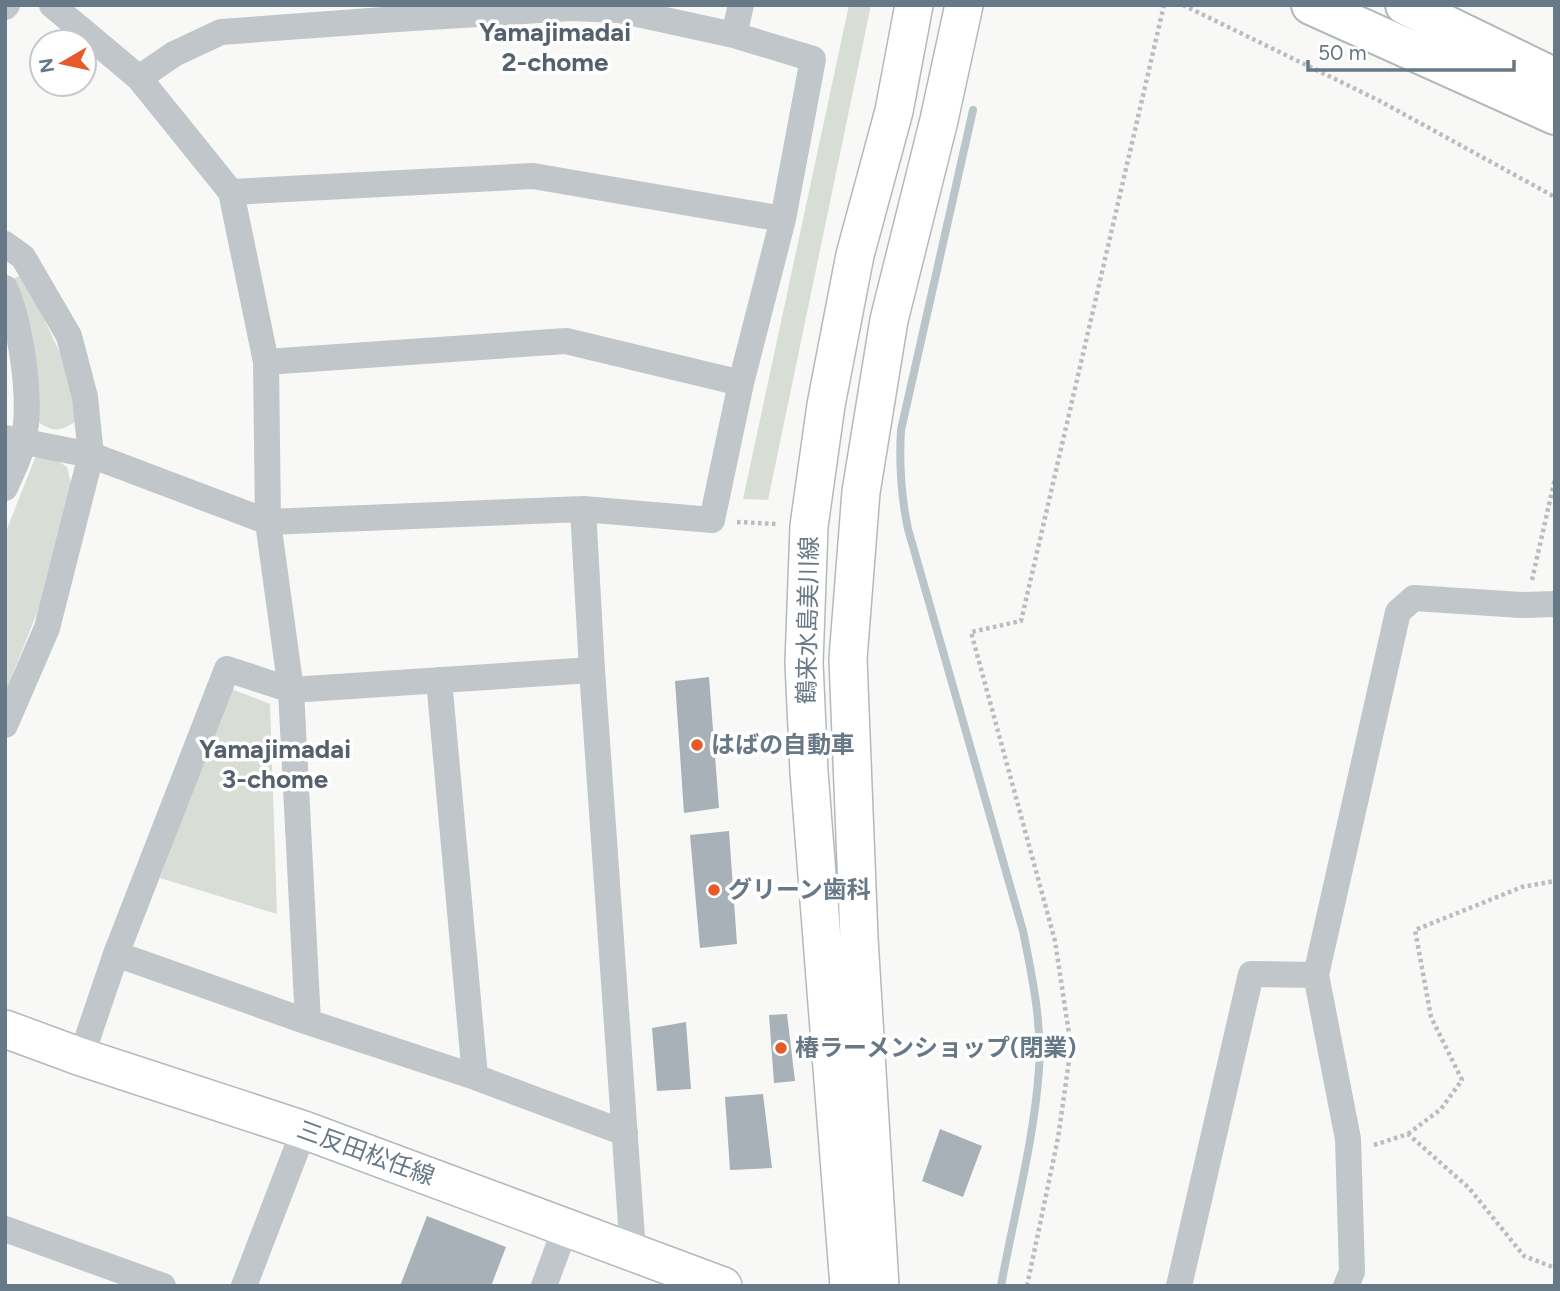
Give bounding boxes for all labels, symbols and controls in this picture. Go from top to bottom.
district label: Yamajimadai 2-chome [479,16,631,78]
north arrow [28,28,98,98]
scale bar [1308,28,1514,72]
text: 50 m [1318,40,1367,65]
text: N [34,57,59,75]
street label: 鶴来水島美川線 [792,536,823,704]
place label: はばの自動車 [711,730,855,759]
district label: Yamajimadai 3-chome [199,733,351,795]
marker: はばの自動車 [689,737,705,753]
place label: グリーン歯科 [728,875,871,904]
marker: グリーン歯科 [706,882,722,898]
place label: 椿ラーメンショップ(閉業) [795,1033,1076,1062]
marker: 椿ラーメンショップ(閉業) [773,1040,789,1056]
street label: 三反田松任線 [294,1114,439,1191]

